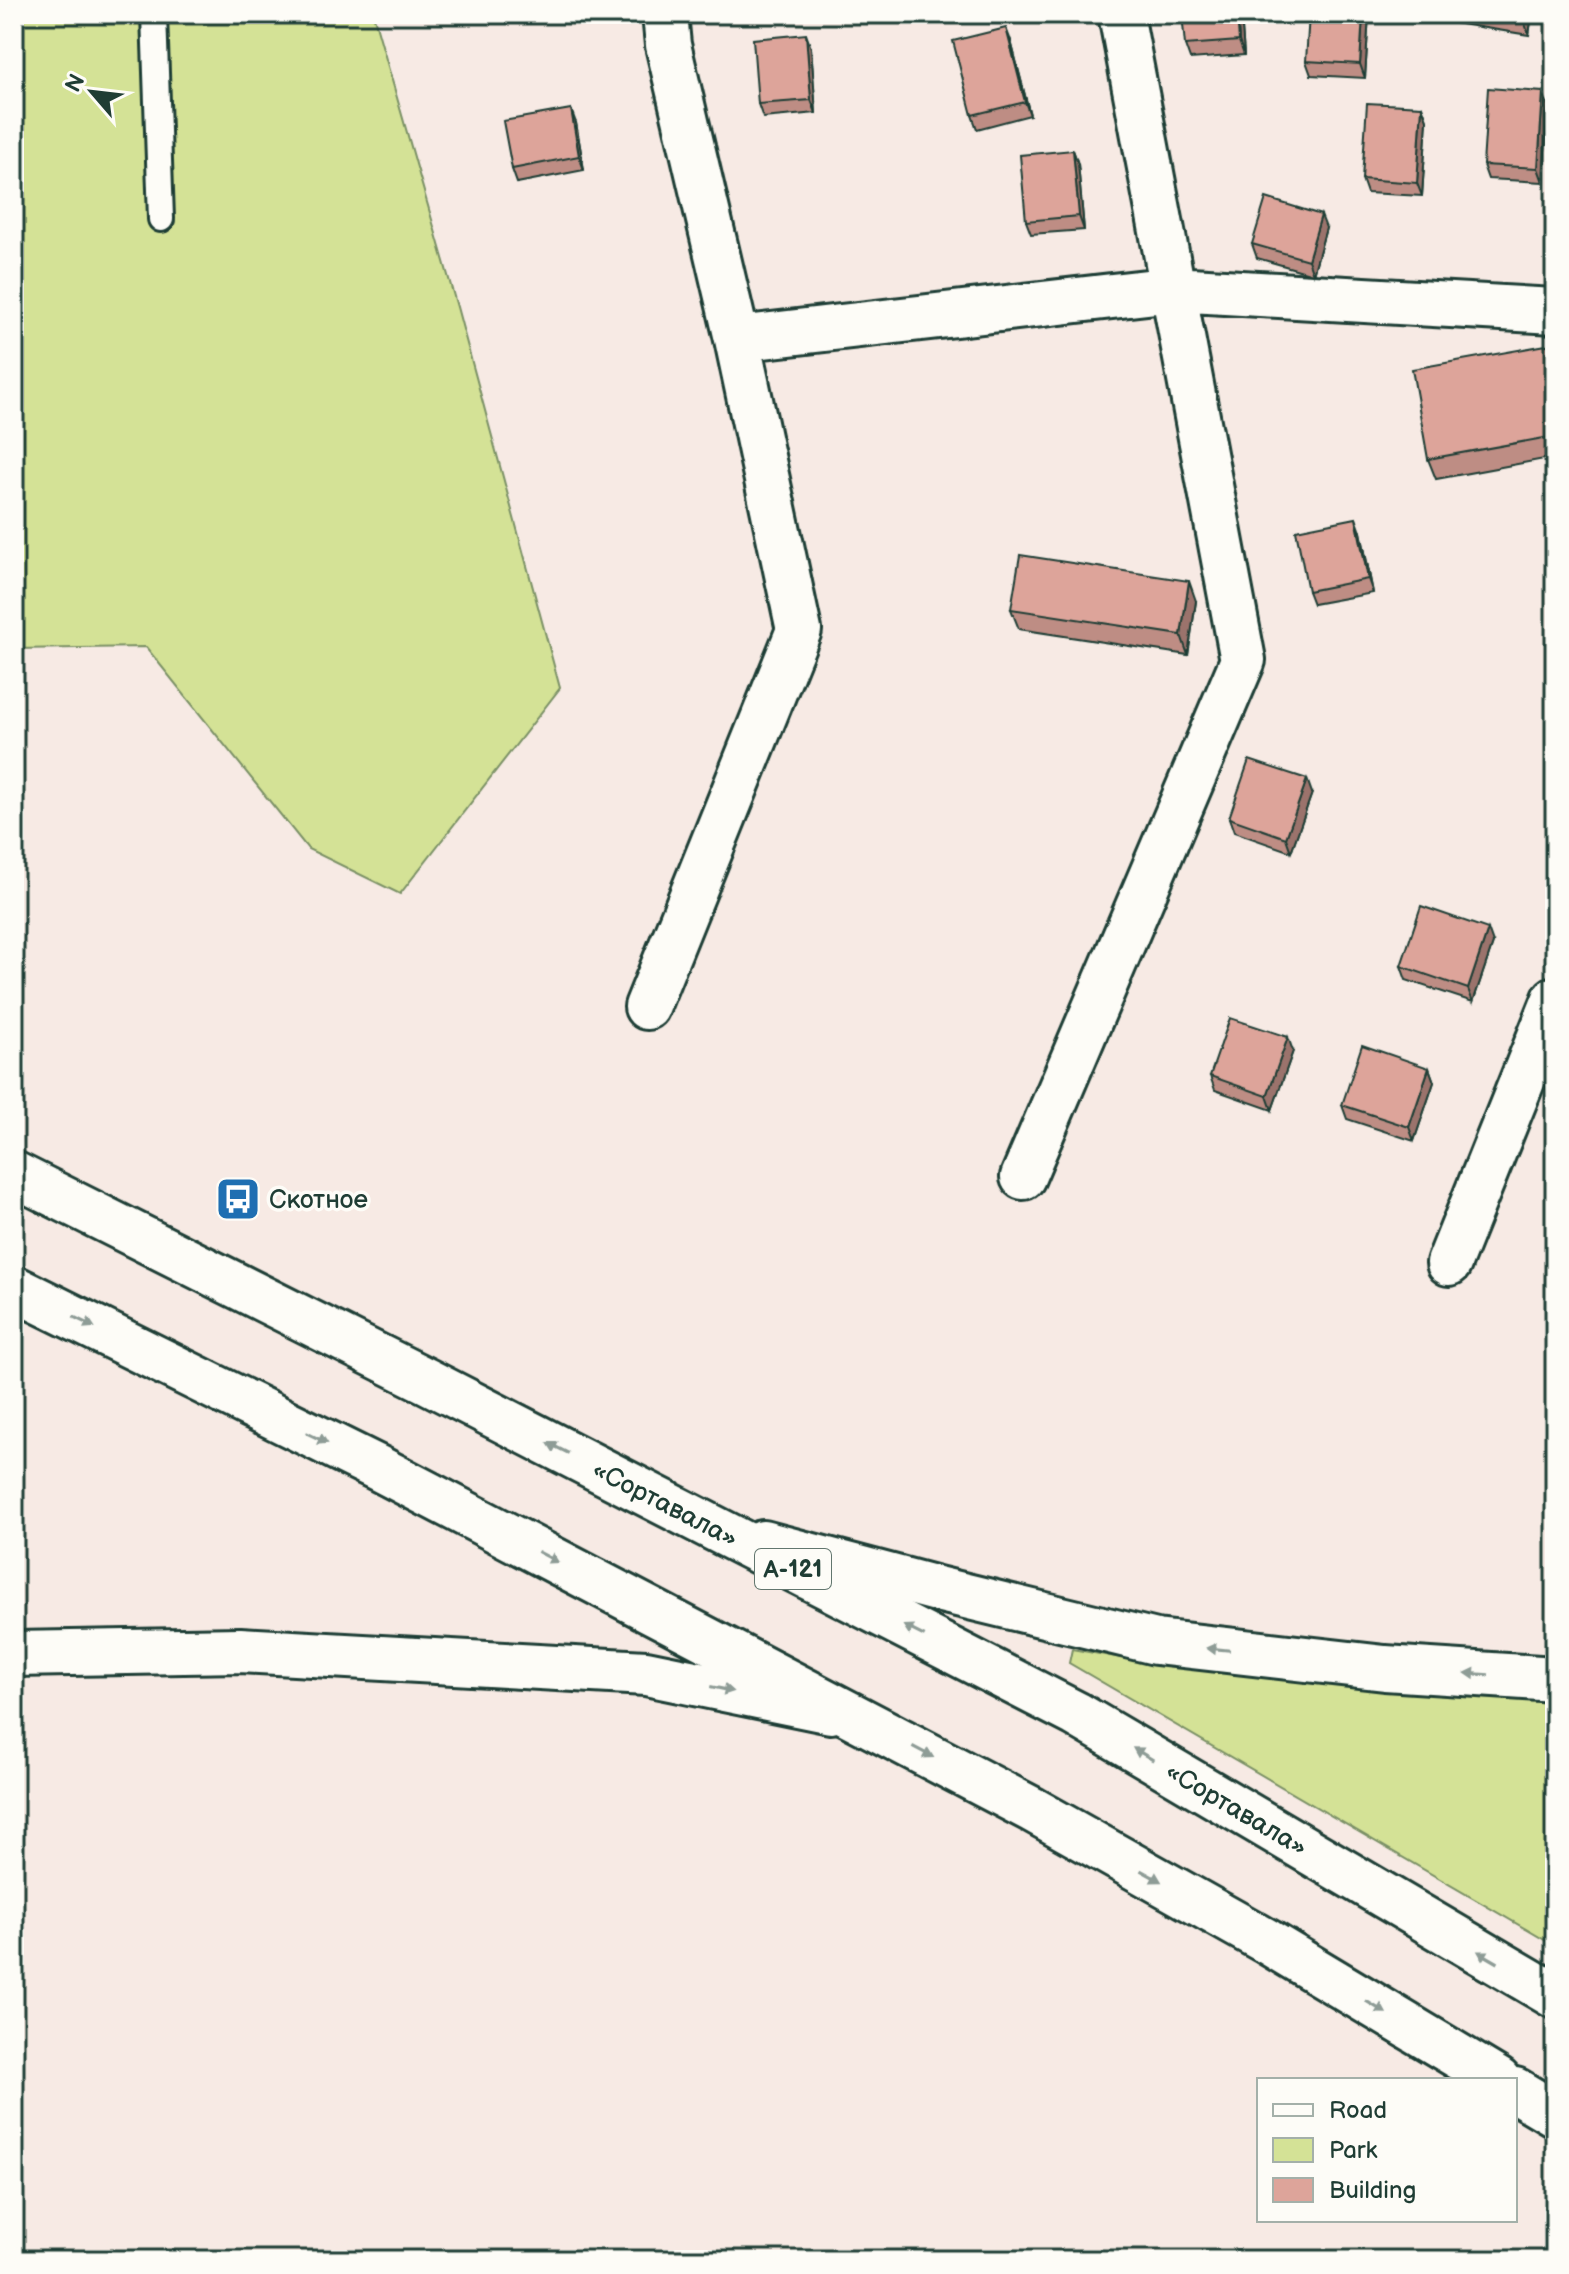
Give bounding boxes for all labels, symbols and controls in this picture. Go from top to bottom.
north arrow [52,52,132,132]
text: N [60,70,91,97]
bus stop icon: Скотное [214,1175,262,1223]
place label: Скотное [269,1185,368,1216]
one-way arrow [73,1316,96,1329]
one-way arrow [306,1431,329,1444]
one-way arrow [547,1441,570,1455]
street label: «Сортавала» [587,1454,743,1555]
road number: А-121 [755,1549,831,1589]
one-way arrow [537,1550,560,1563]
one-way arrow [903,1624,925,1638]
one-way arrow [1206,1642,1231,1655]
one-way arrow [1464,1667,1489,1680]
one-way arrow [710,1683,735,1695]
one-way arrow [911,1746,934,1759]
one-way arrow [1132,1747,1154,1761]
street label: «Сортавала» [1159,1756,1313,1864]
one-way arrow [1140,1869,1162,1883]
one-way arrow [1477,1950,1499,1964]
one-way arrow [1365,1999,1387,2013]
legend [1257,2078,1517,2222]
text: Road [1329,2096,1387,2125]
text: Park [1329,2136,1377,2165]
text: Building [1329,2176,1416,2205]

